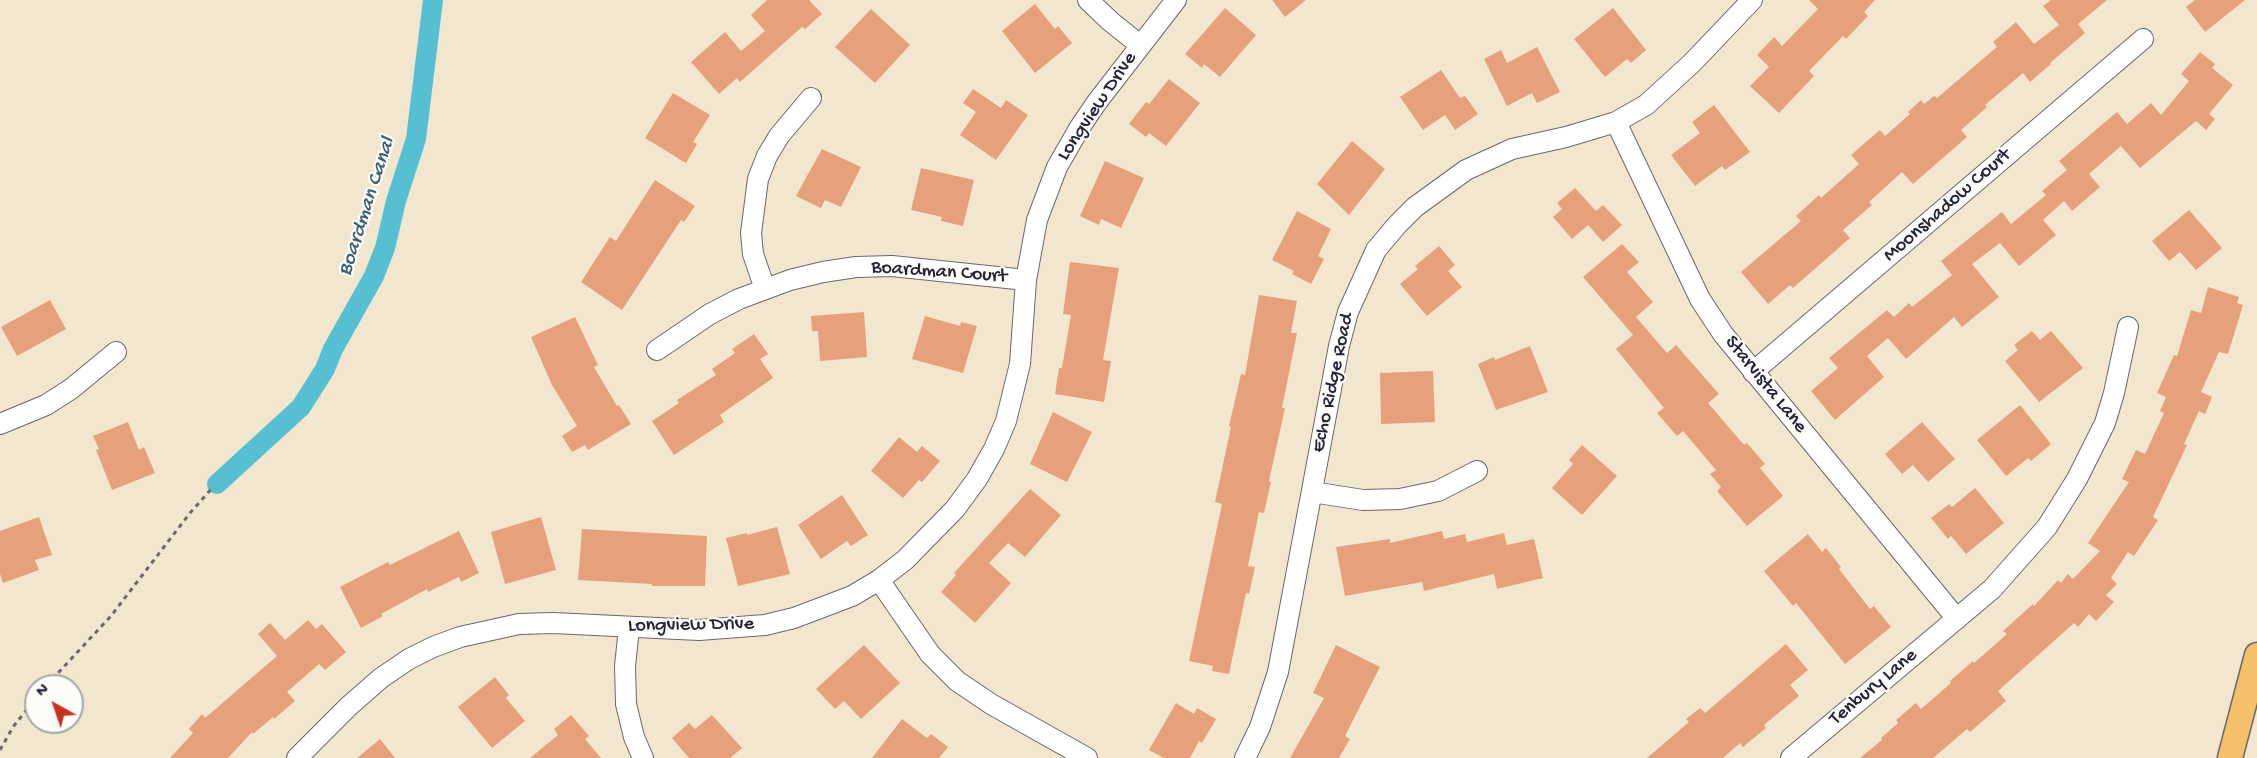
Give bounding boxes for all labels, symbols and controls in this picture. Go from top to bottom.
street label: Longview Drive [1053,48,1143,166]
water label: Boardman Canal [334,135,402,279]
street label: Moonshadow Court [1879,144,2017,268]
street label: Boardman Court [870,256,1008,290]
street label: Echo Ridge Road [1308,311,1360,455]
street label: Starvista Lane [1718,331,1812,439]
street label: Longview Drive [628,613,754,639]
street label: Tenbury Lane [1825,644,1923,732]
north arrow [24,674,84,734]
text: N [33,681,53,702]

